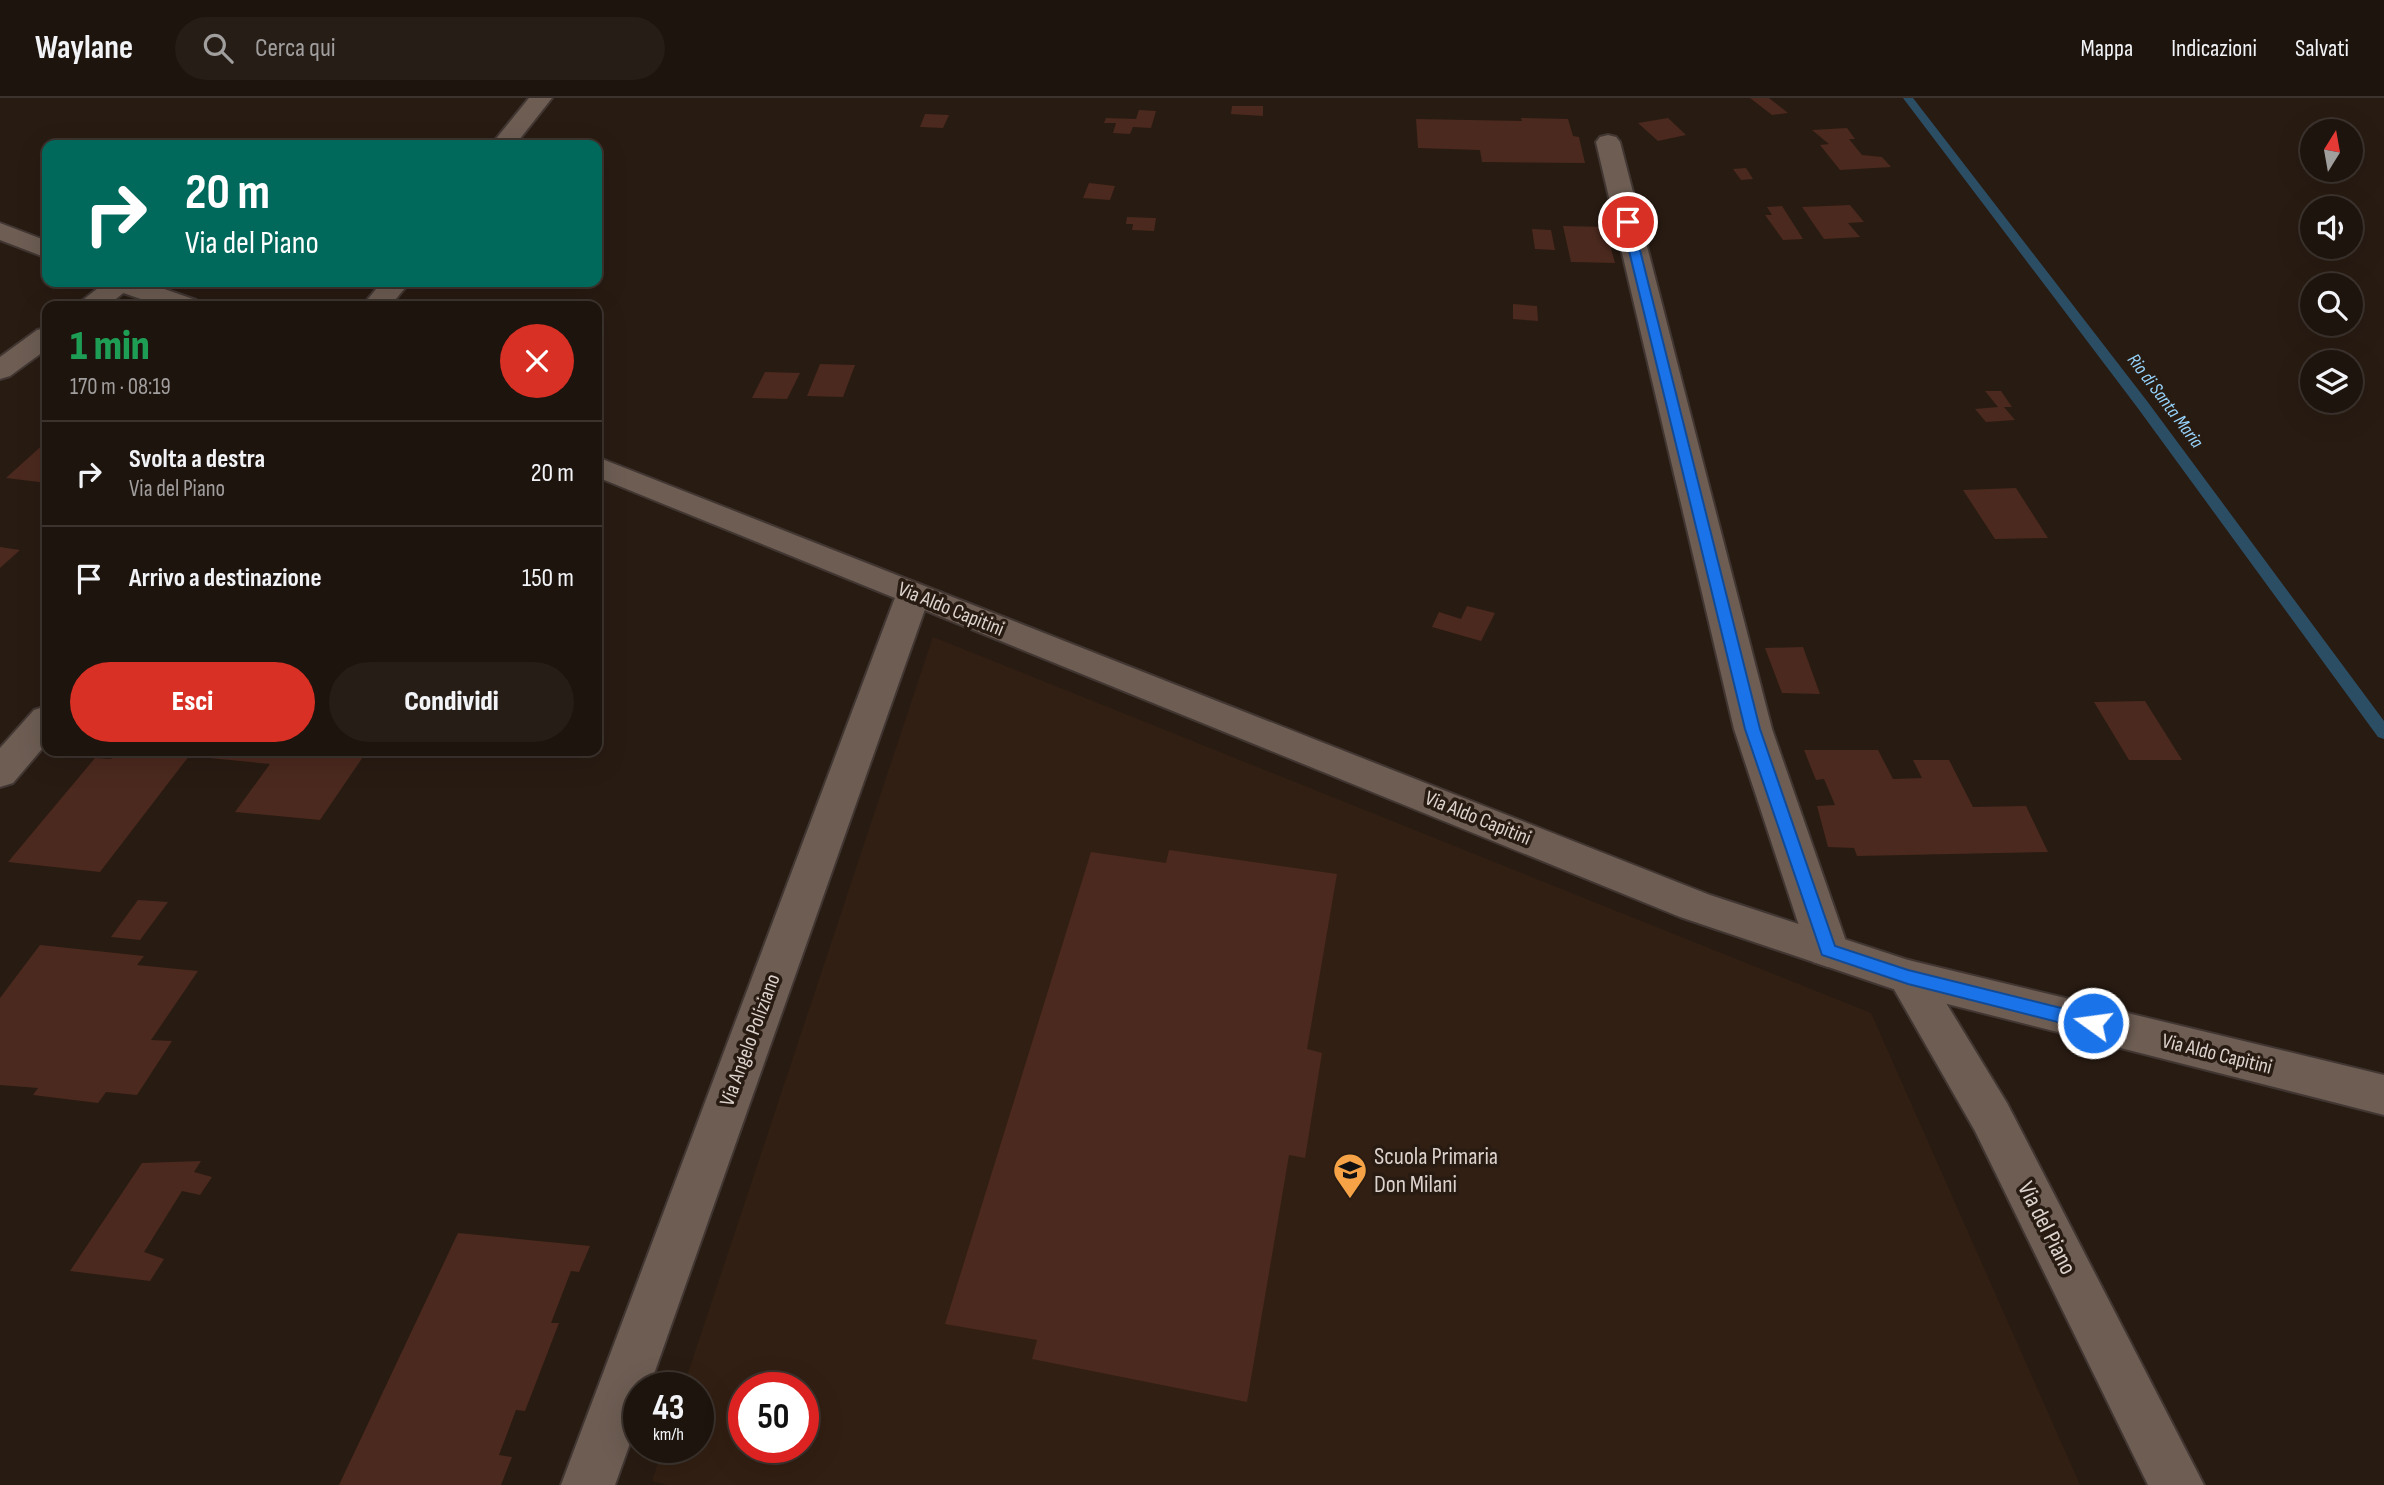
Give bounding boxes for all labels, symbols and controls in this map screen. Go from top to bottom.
search box [175,17,665,80]
text: Waylane [35,28,133,68]
icon: search [199,29,237,67]
text: Cerca qui [255,33,336,64]
text: Mappa [2081,34,2133,63]
text: Indicazioni [2171,34,2257,63]
text: Salvati [2295,34,2349,63]
north arrow [2300,119,2362,182]
map controls [2300,119,2363,413]
text: 20 m [185,164,270,223]
icon: right [70,168,161,259]
pin [1598,192,1658,252]
button: sound [2300,196,2363,259]
icon: arrive [1609,203,1647,241]
text: Via del Piano [185,224,319,263]
button: search [2300,273,2363,336]
text: 1 min [70,321,150,372]
button: close [500,324,574,398]
water label: Rio di Santa Maria [2122,349,2208,453]
button: layers [2300,350,2363,413]
text: 170 m · 08:19 [70,373,171,401]
text: Svolta a destra [129,444,265,475]
icon: right [70,455,108,493]
text: 20 m [531,458,574,489]
text: Via del Piano [129,475,225,503]
icon: arrive [70,560,108,598]
text: Arrivo a destinazione [129,563,322,594]
text: 150 m [522,563,574,594]
street label: Via Aldo Capitini [894,576,1008,642]
button: Esci [70,662,315,742]
button: Condividi [329,662,574,742]
street label: Via Aldo Capitini [1421,785,1535,851]
street label: Via Angelo Poliziano [714,970,786,1110]
position arrow [2056,986,2130,1060]
street label: Via Aldo Capitini [2159,1028,2275,1080]
place label: Scuola Primaria Don Milani [1374,1142,1498,1199]
school or university icon: Scuola Primaria Don Milani [1331,1151,1369,1200]
street label: Via del Piano [2011,1177,2083,1279]
speed limit sign: 50 [728,1372,819,1463]
text: 43 [652,1387,685,1430]
text: km/h [653,1424,684,1445]

